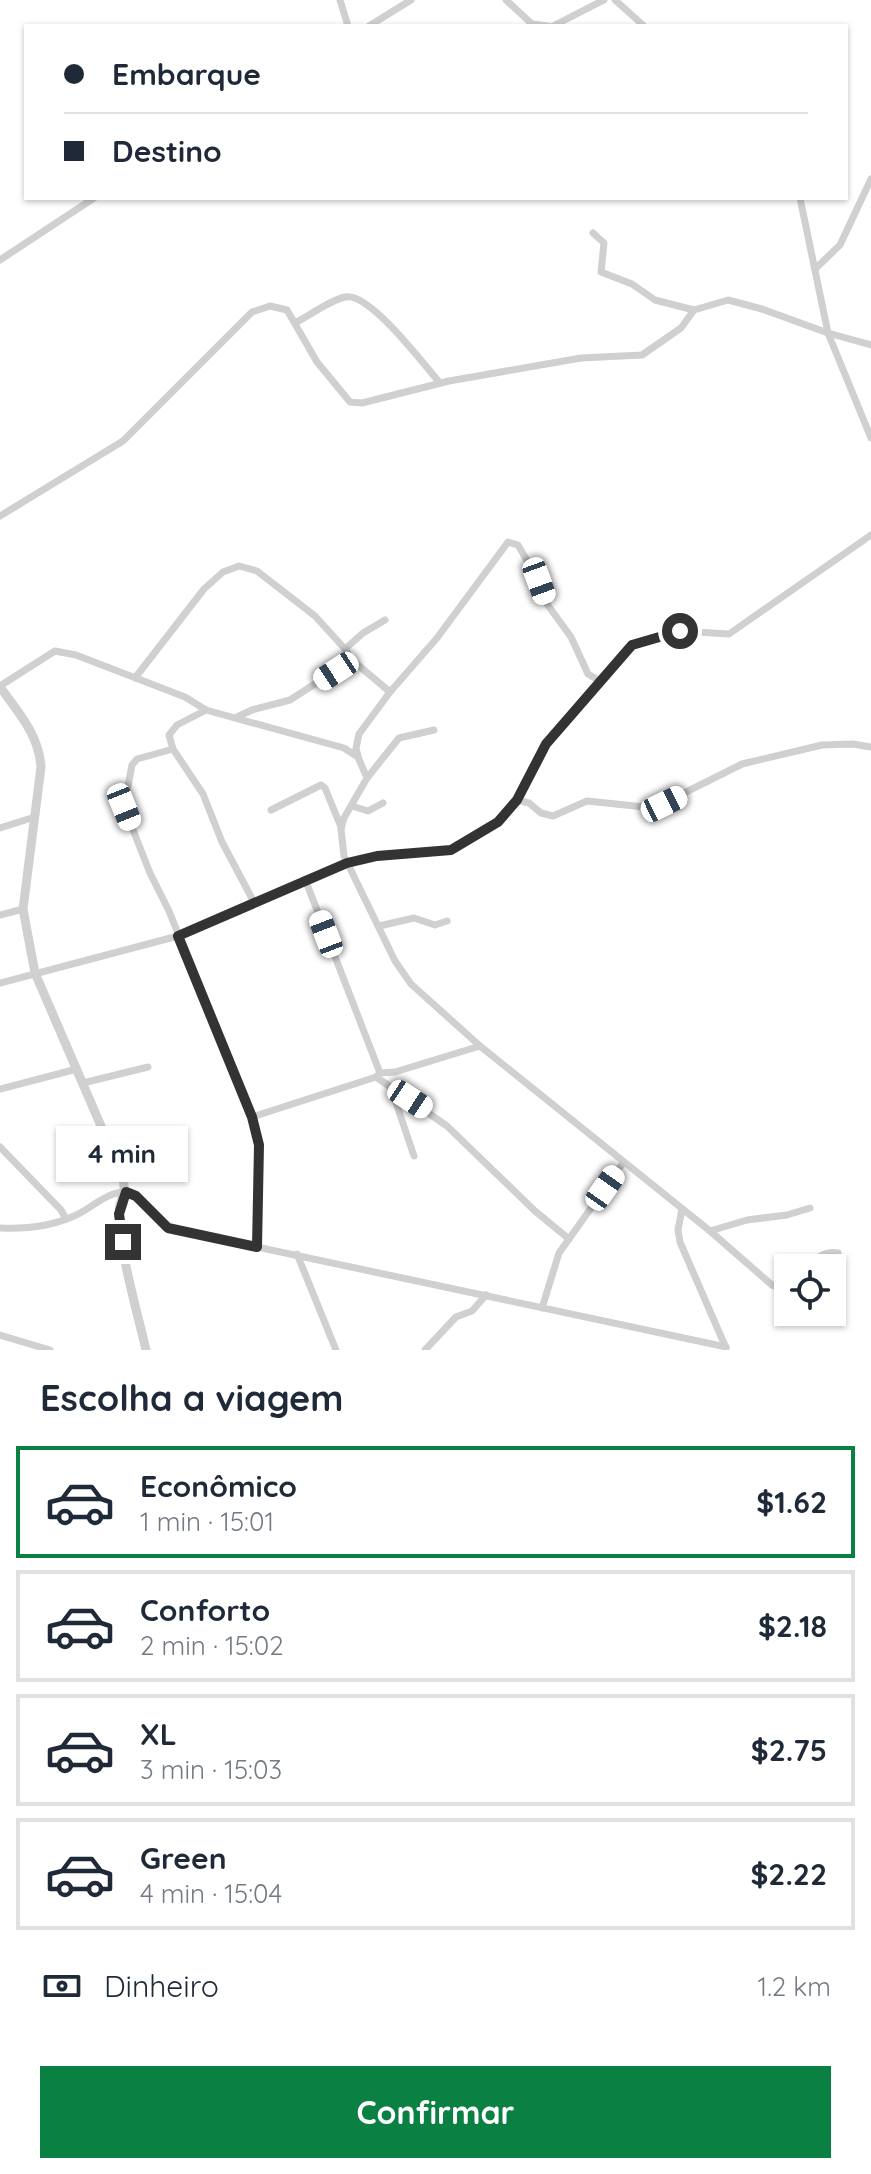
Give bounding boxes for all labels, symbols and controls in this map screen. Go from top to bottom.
text: Embarque [112,55,261,93]
text: Destino [112,132,222,170]
car [520,554,558,608]
route start [662,613,698,649]
car [309,648,363,694]
car [104,780,144,834]
car [637,783,691,825]
car [306,907,346,961]
car [383,1076,437,1122]
callout: 4 min [57,1126,189,1182]
text: 4 min [88,1137,156,1170]
car [581,1161,629,1215]
route end [105,1224,141,1260]
map controls [774,1254,846,1326]
button: locate [774,1254,846,1326]
text: Escolha a viagem [40,1375,343,1420]
icon: car [44,1466,116,1538]
text: Econômico [140,1467,297,1505]
text: $1.62 [756,1483,827,1521]
text: 1 min · 15:01 [140,1505,274,1538]
icon: car [44,1590,116,1662]
text: Conforto [140,1591,270,1629]
text: $2.18 [758,1607,827,1645]
text: 2 min · 15:02 [140,1629,284,1662]
icon: car [44,1714,116,1786]
text: XL [140,1715,177,1753]
text: $2.75 [751,1731,827,1769]
text: 3 min · 15:03 [140,1753,282,1786]
icon: car [44,1838,116,1910]
text: Green [140,1839,227,1877]
text: $2.22 [750,1855,827,1893]
text: 4 min · 15:04 [140,1877,282,1910]
icon: cash [40,1964,84,2008]
text: Dinheiro [104,1967,219,2005]
text: 1.2 km [758,1970,831,2003]
button: Confirmar [40,2066,831,2158]

